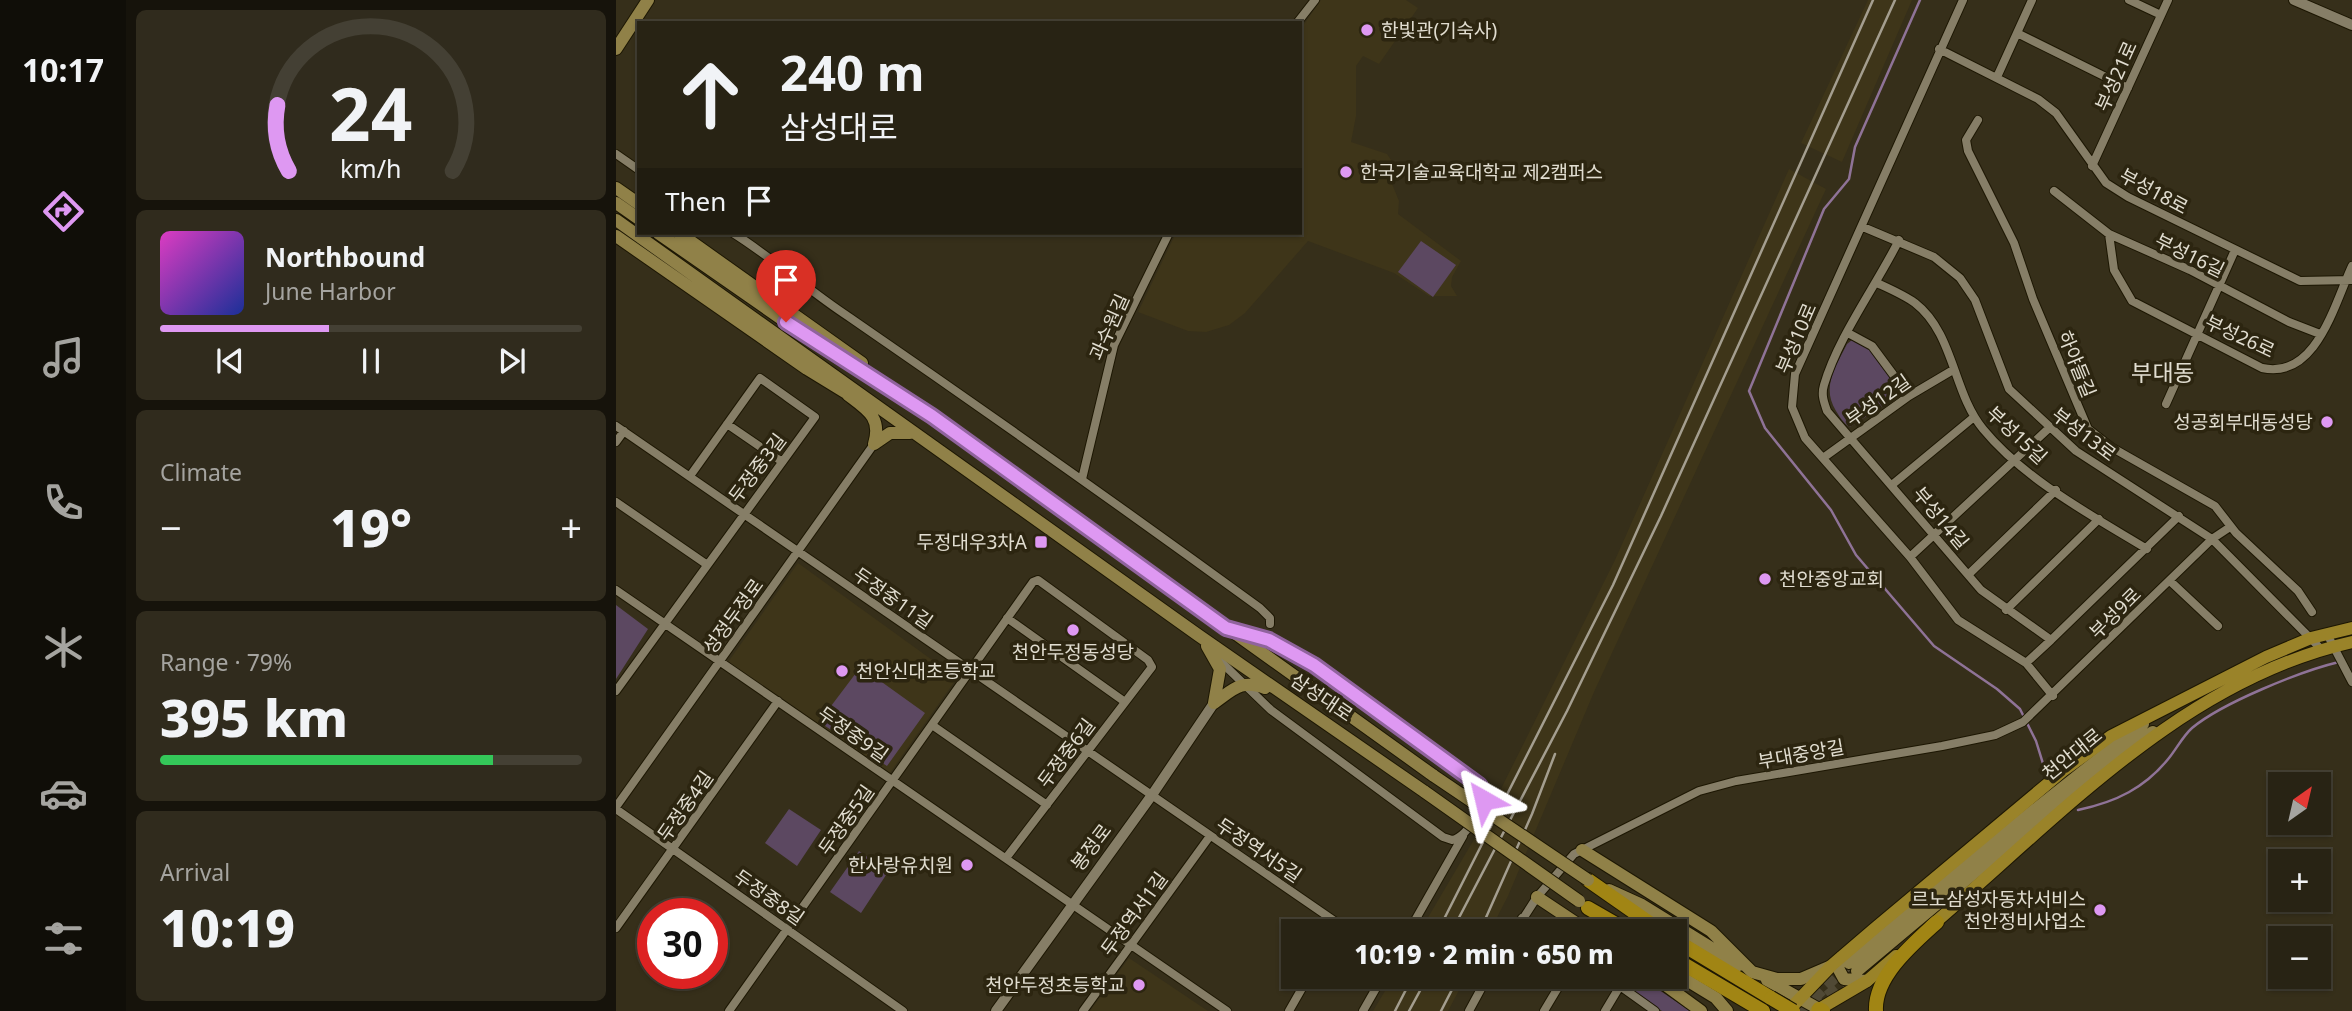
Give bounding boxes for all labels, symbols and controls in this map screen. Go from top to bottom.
place label: 한빛관(기숙사) [1381,17,1497,43]
marker: 한빛관(기숙사) [1359,22,1375,38]
street label: 부성21로 [2089,37,2143,115]
text: 240 m [780,39,925,105]
text: 10:17 [22,48,104,91]
icon: ahead [665,49,756,140]
text: 24 [329,63,413,162]
text: 삼성대로 [780,105,898,148]
text: km/h [340,151,402,185]
place label: 한국기술교육대학교 제2캠퍼스 [1360,159,1603,185]
street label: 부성18로 [2115,162,2193,220]
marker: 한국기술교육대학교 제2캠퍼스 [1338,164,1354,180]
icon: arrive [740,182,778,220]
text: Then [665,183,726,219]
icon: directions [39,187,88,236]
street label: 부성16길 [2151,227,2229,283]
text: Northbound [265,239,425,275]
pin [756,250,816,322]
icon: arrive [767,261,805,299]
text: June Harbor [265,275,396,307]
street label: 과수원길 [1083,290,1135,364]
street label: 부성10로 [1770,299,1822,377]
street label: 부성26로 [2201,309,2279,363]
street label: 하야들길 [2052,327,2102,401]
icon: music [39,333,88,382]
icon: previous [211,342,249,380]
icon: pause [352,342,390,380]
icon: next [493,342,531,380]
district label: 부대동 [2131,356,2195,388]
street label: 부성12길 [1840,368,1916,432]
street label: 부성15길 [1981,400,2053,470]
street label: 부성13로 [2047,401,2121,467]
place label: 성공회부대동성당 [2173,409,2313,435]
marker: 성공회부대동성당 [2319,414,2335,430]
street label: 두정중3길 [722,428,792,508]
text: Climate [160,456,242,488]
icon: phone [39,478,88,527]
street label: 부성14길 [1907,481,1975,555]
text: 19° [330,491,412,562]
text: − [160,501,182,553]
text: + [560,501,582,553]
place label: 두정대우3차A [917,529,1028,555]
marker: 두정대우3차A [1033,534,1049,550]
street label: 두정중11길 [848,561,938,635]
place label: 천안중앙교회 [1779,566,1884,592]
marker: 천안중앙교회 [1757,571,1773,587]
street label: 성정두정로 [697,573,769,659]
street label: 부성9로 [2083,581,2147,645]
marker: 천안두정동성당 [1065,622,1081,638]
icon: climate [39,623,88,672]
place label: 천안두정동성당 [1012,639,1134,665]
text: Range · 79% [160,646,292,678]
place label: 천안신대초등학교 [856,658,996,684]
marker: 천안신대초등학교 [834,663,850,679]
street label: 삼성대로 [1286,667,1358,727]
text: 395 km [160,681,348,752]
street label: 두정중9길 [812,700,894,768]
street label: 두정중6길 [1031,713,1101,793]
street label: 천안대로 [2037,722,2107,786]
street label: 부대중앙길 [1756,734,1846,774]
position arrow [1447,763,1521,837]
street label: 두정중4길 [651,765,719,847]
icon: car [39,769,88,818]
north arrow [2268,772,2331,835]
map controls [2268,772,2331,989]
street label: 두정중5길 [812,779,880,861]
street label: 두정역서5길 [1211,812,1307,888]
street label: 봉정로 [1065,818,1117,876]
button: + [2268,849,2331,912]
place label: 한사랑유치원 [848,852,953,878]
text: Arrival [160,856,230,888]
marker: 한사랑유치원 [959,857,975,873]
street label: 두정중8길 [728,863,810,931]
street label: 두정역서1길 [1095,867,1173,961]
place label: 르노삼성자동차서비스 천안정비사업소 [1911,886,2086,934]
text: 10:19 [160,891,295,962]
speed limit sign: 30 [637,898,728,989]
marker: 르노삼성자동차서비스 천안정비사업소 [2092,902,2108,918]
icon: filters [39,914,88,963]
button: − [2268,926,2331,989]
text: 10:19 · 2 min · 650 m [1354,936,1614,972]
place label: 천안두정초등학교 [985,972,1125,998]
marker: 천안두정초등학교 [1131,977,1147,993]

